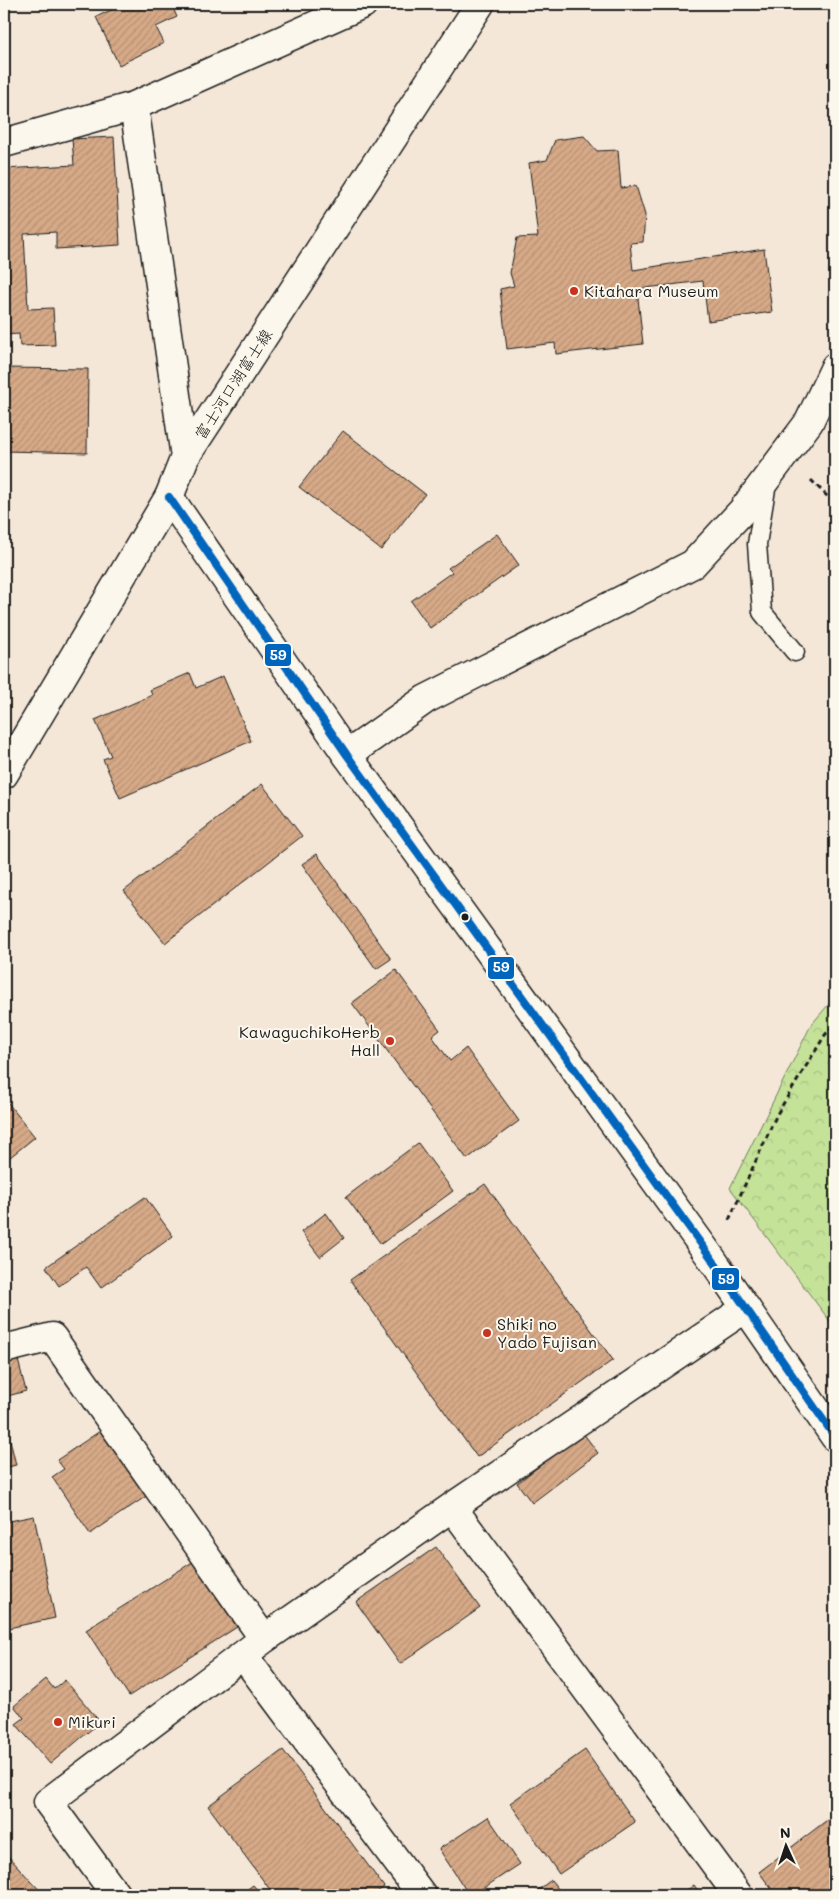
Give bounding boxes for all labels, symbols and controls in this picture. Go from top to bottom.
place label: Kitahara Museum [584,280,718,301]
marker: Kitahara Museum [568,285,580,297]
street label: 富士河口湖富士線 [189,324,276,443]
line badge: 59 [264,643,292,667]
text: 59 [270,645,287,664]
unlabelled marker [460,912,470,922]
line badge: 59 [487,956,515,980]
text: 59 [493,957,510,976]
place label: KawaguchikoHerb Hall [239,1021,380,1060]
marker: KawaguchikoHerb Hall [384,1035,396,1047]
line badge: 59 [711,1267,740,1291]
text: 59 [718,1269,735,1288]
place label: Shiki no Yado Fujisan [497,1313,597,1352]
marker: Shiki no Yado Fujisan [481,1327,493,1339]
place label: Mikuri [68,1711,116,1732]
marker: Mikuri [52,1716,64,1728]
north arrow [762,1822,812,1872]
text: N [779,1823,791,1842]

